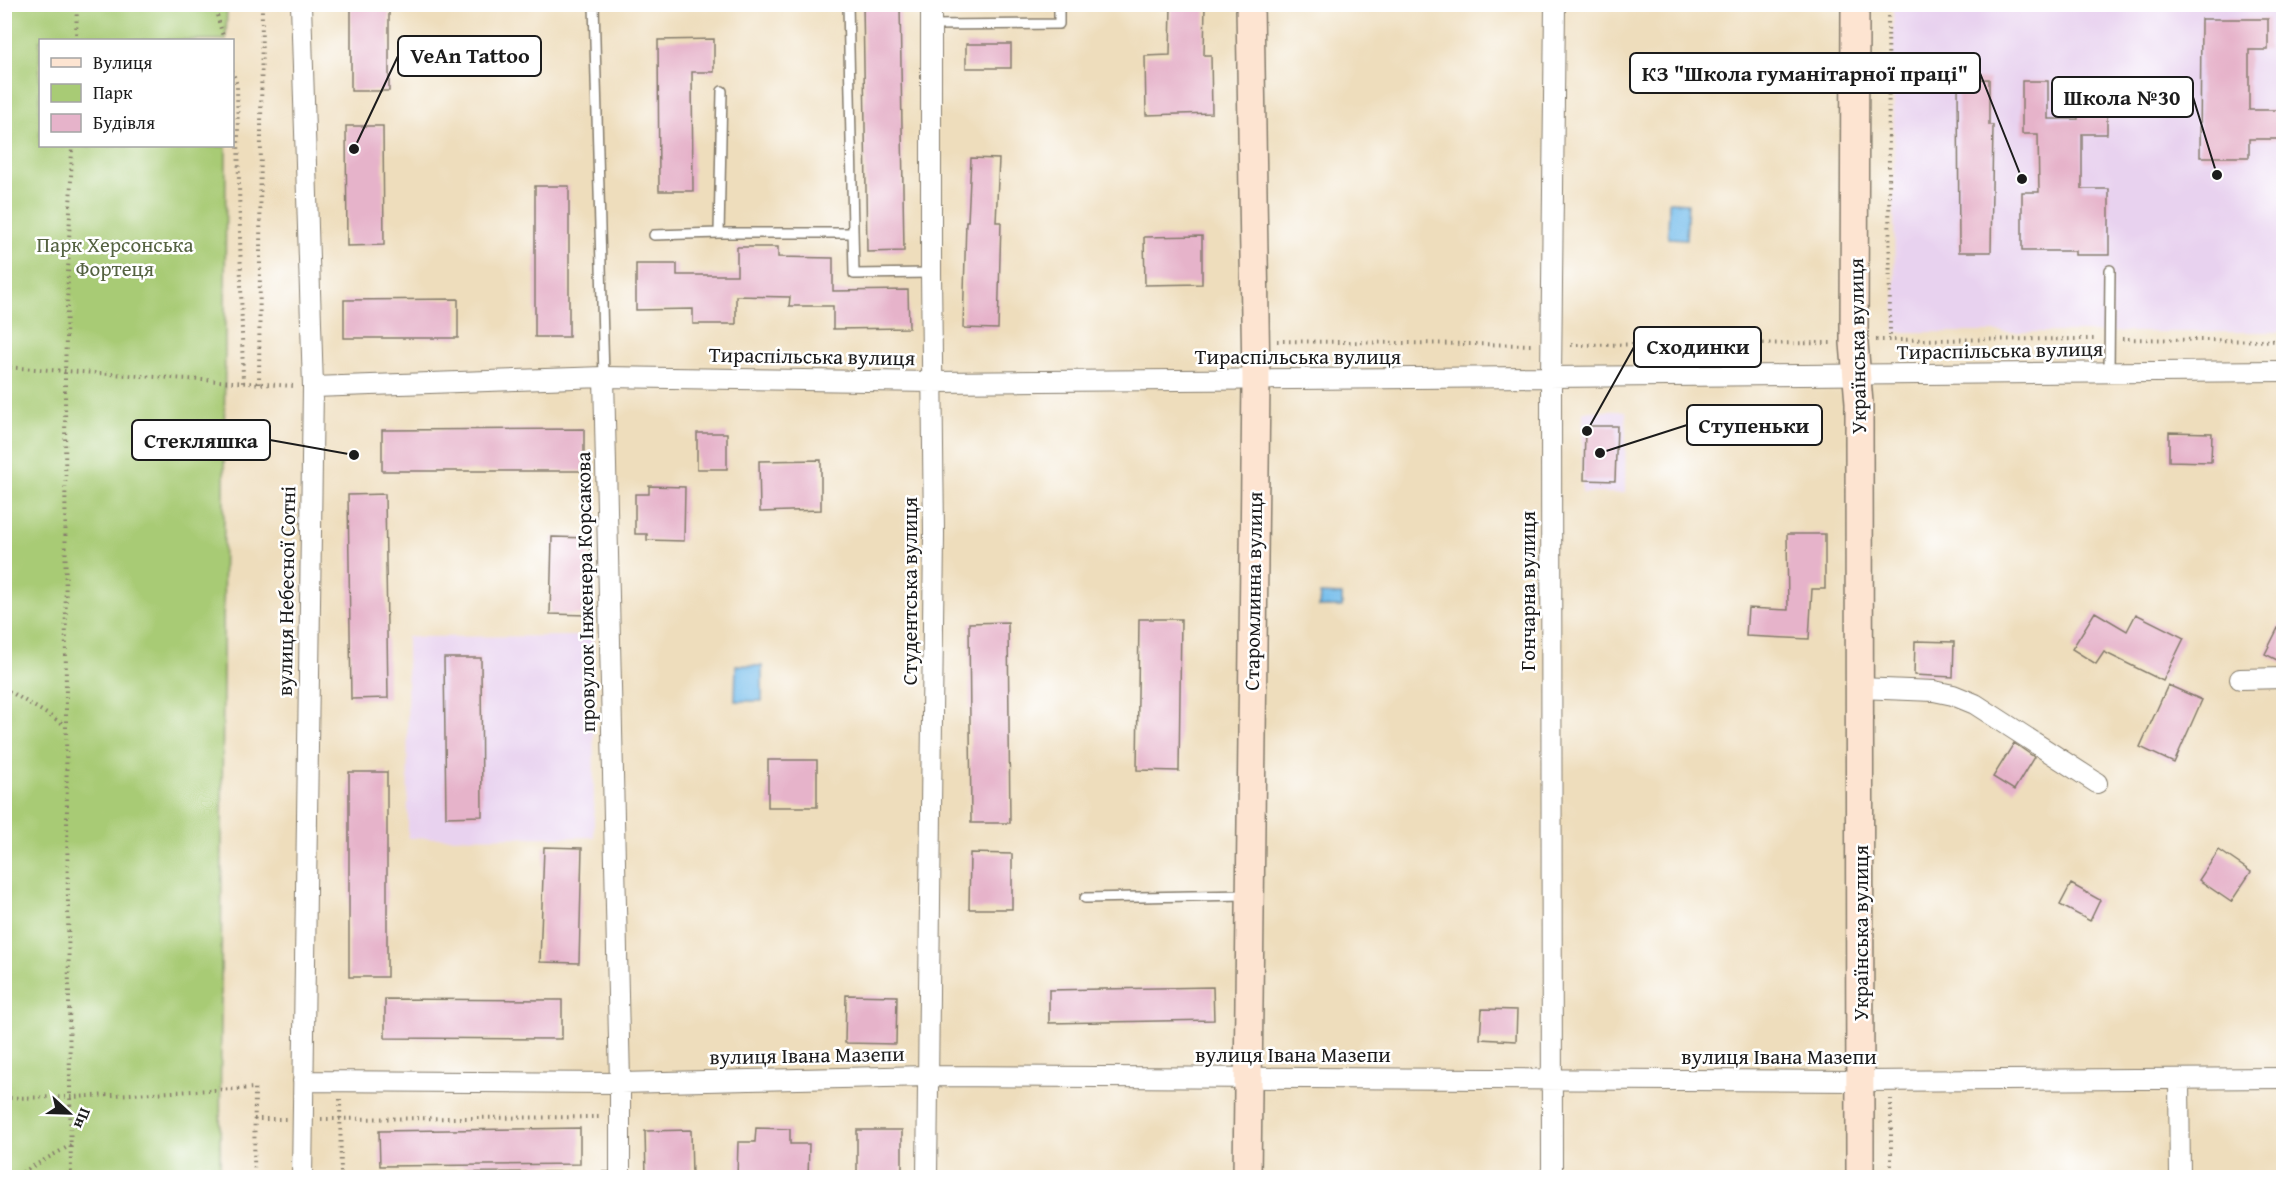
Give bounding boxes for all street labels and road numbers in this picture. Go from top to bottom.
street label: Українська вулиця [1840,257,1874,434]
street label: Тираспільська вулиця [1896,333,2104,367]
street label: Тираспільська вулиця [708,339,916,373]
street label: Тираспільська вулиця [1195,341,1402,372]
street label: провулок Інженера Корсакова [567,451,603,733]
street label: вулиця Небесної Сотні [269,486,303,696]
street label: Старомлинна вулиця [1236,491,1270,691]
street label: Студентська вулиця [894,497,925,685]
street label: Гончарна вулиця [1512,511,1543,671]
street label: Українська вулиця [1845,845,1876,1021]
street label: вулиця Івана Мазепи [709,1038,905,1072]
street label: вулиця Івана Мазепи [1195,1039,1391,1070]
street label: вулиця Івана Мазепи [1681,1041,1877,1072]

